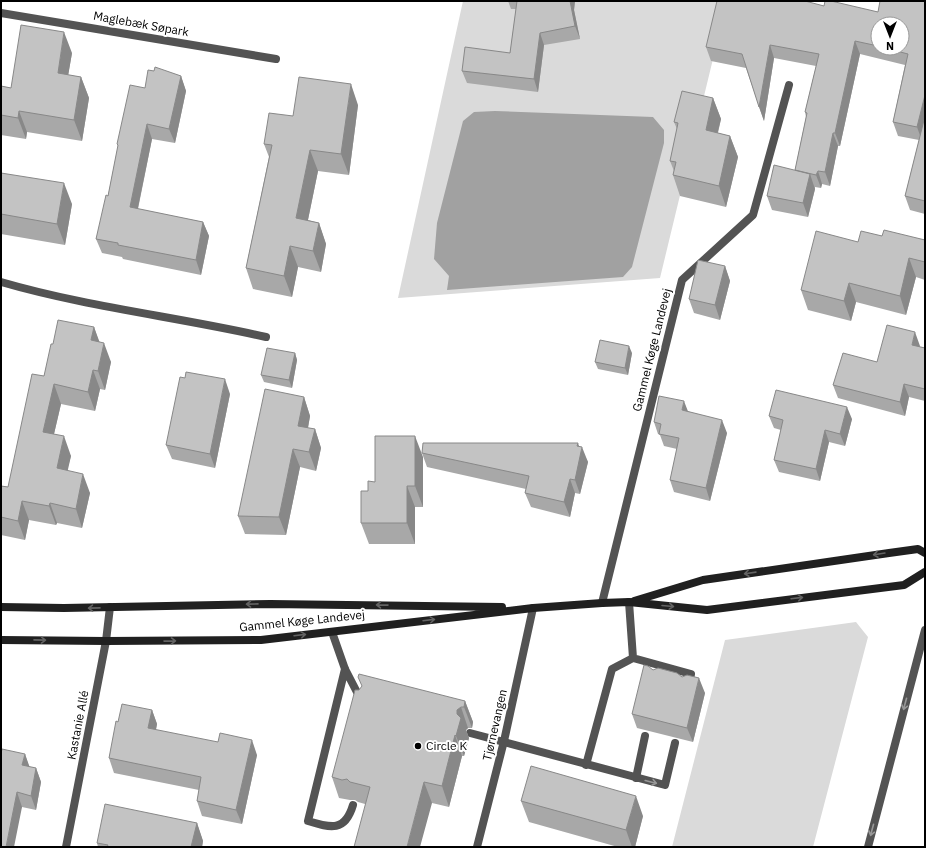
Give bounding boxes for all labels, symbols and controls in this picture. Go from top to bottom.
street label: Maglebæk Søpark [92,8,191,39]
north arrow [870,16,910,56]
text: N [886,39,894,53]
street label: Gammel Køge Landevej [629,287,674,413]
one-way arrow [873,550,886,558]
one-way arrow [744,569,757,577]
one-way arrow [790,595,803,602]
one-way arrow [246,600,259,608]
one-way arrow [376,601,389,609]
one-way arrow [661,602,674,610]
one-way arrow [88,604,101,611]
street label: Gammel Køge Landevej [238,606,366,635]
one-way arrow [422,616,435,624]
one-way arrow [293,632,306,639]
one-way arrow [33,637,46,644]
one-way arrow [163,637,176,645]
street label: Tjørnevangen [479,688,510,762]
street label: Kastanie Allé [63,689,92,761]
one-way arrow [901,698,908,711]
place label: Circle K [426,738,468,753]
marker: Circle K [413,741,423,751]
one-way arrow [644,779,657,786]
one-way arrow [868,823,876,836]

